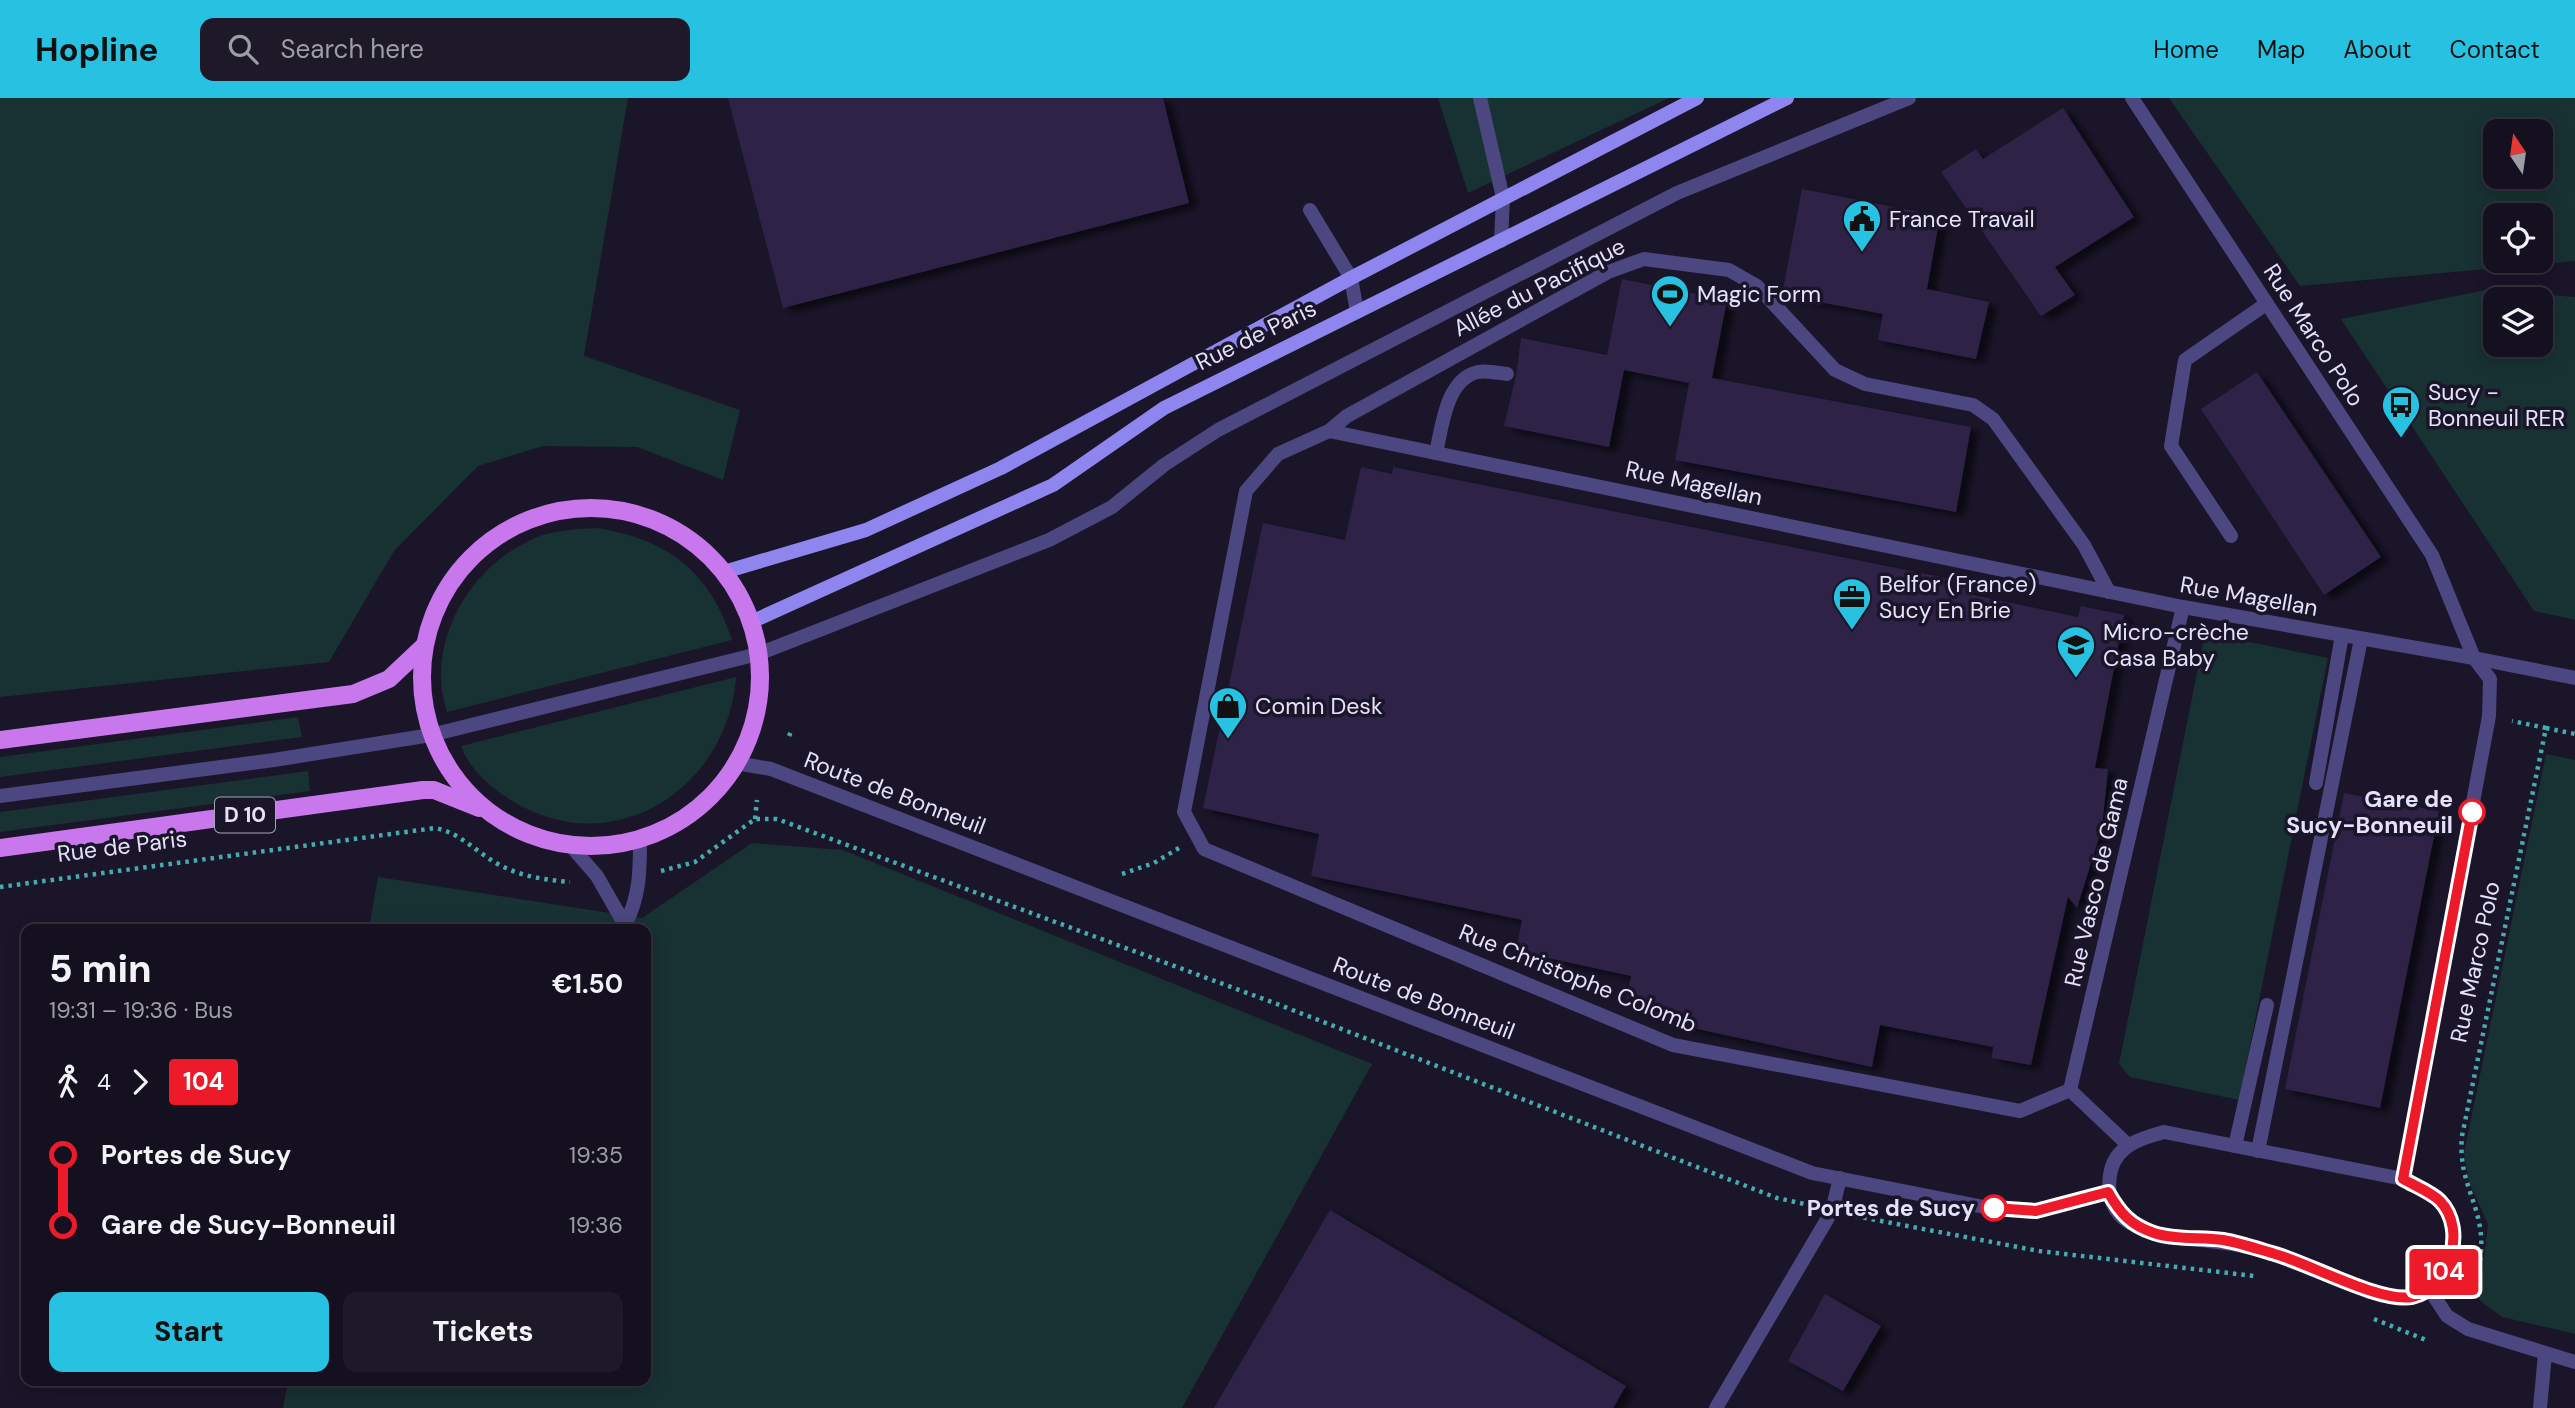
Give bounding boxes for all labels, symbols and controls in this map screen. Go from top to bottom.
search box [200,18,690,81]
text: Hopline [35,28,158,71]
icon: search [224,30,262,68]
text: Search here [280,32,424,66]
text: Home [2153,34,2219,65]
text: Map [2257,34,2305,65]
text: About [2343,34,2412,65]
text: Contact [2450,34,2540,65]
north arrow [2483,119,2553,189]
map controls [2483,119,2553,357]
public building icon: France Travail [1841,198,1883,253]
button: locate [2483,203,2553,273]
place label: France Travail [1889,204,2035,234]
street label: Allée du Pacifique [1448,231,1630,343]
street label: Rue Marco Polo [2257,258,2371,412]
sports icon: Magic Form [1649,273,1691,328]
place label: Magic Form [1697,279,1821,309]
button: layers [2483,287,2553,357]
street label: Rue de Paris [1191,293,1321,377]
place label: Sucy - Bonneuil RER [2428,377,2565,433]
bus stop icon: Sucy - Bonneuil RER [2380,384,2422,439]
street label: Rue Magellan [1623,454,1765,512]
place label: Belfor (France) Sucy En Brie [1879,569,2037,625]
street label: Rue Magellan [2178,569,2320,623]
office icon: Belfor (France) Sucy En Brie [1831,576,1873,631]
place label: Micro-crèche Casa Baby [2103,617,2249,673]
school or university icon: Micro-crèche Casa Baby [2055,624,2097,679]
shop icon: Comin Desk [1207,685,1249,740]
place label: Comin Desk [1255,691,1383,721]
street label: Route de Bonneuil [800,745,990,841]
street label: Rue Vasco de Gama [2057,775,2135,989]
place label: Gare de Sucy-Bonneuil [2286,784,2453,840]
road number: D 10 [215,798,275,832]
marker: Gare de Sucy-Bonneuil [2459,799,2485,825]
street label: Rue de Paris [55,823,189,869]
street label: Rue Marco Polo [2443,879,2507,1045]
street label: Rue Christophe Colomb [1455,917,1701,1039]
text: 5 min [49,944,152,994]
street label: Route de Bonneuil [1329,950,1519,1046]
text: €1.50 [552,967,623,1001]
text: 19:31 – 19:36 · Bus [49,995,233,1025]
icon: walk [49,1063,87,1101]
icon: forward [121,1063,159,1101]
text: 104 [183,1066,224,1097]
text: 4 [97,1067,111,1097]
text: Portes de Sucy [101,1138,291,1172]
text: 19:35 [569,1140,623,1170]
place label: Portes de Sucy [1807,1193,1975,1223]
marker: Portes de Sucy [1981,1195,2007,1221]
text: Gare de Sucy-Bonneuil [101,1208,396,1242]
text: 19:36 [569,1210,623,1240]
line badge: 104 [2404,1249,2484,1295]
text: 104 [2423,1256,2465,1287]
button: Start [49,1292,329,1372]
button: Tickets [343,1292,623,1372]

